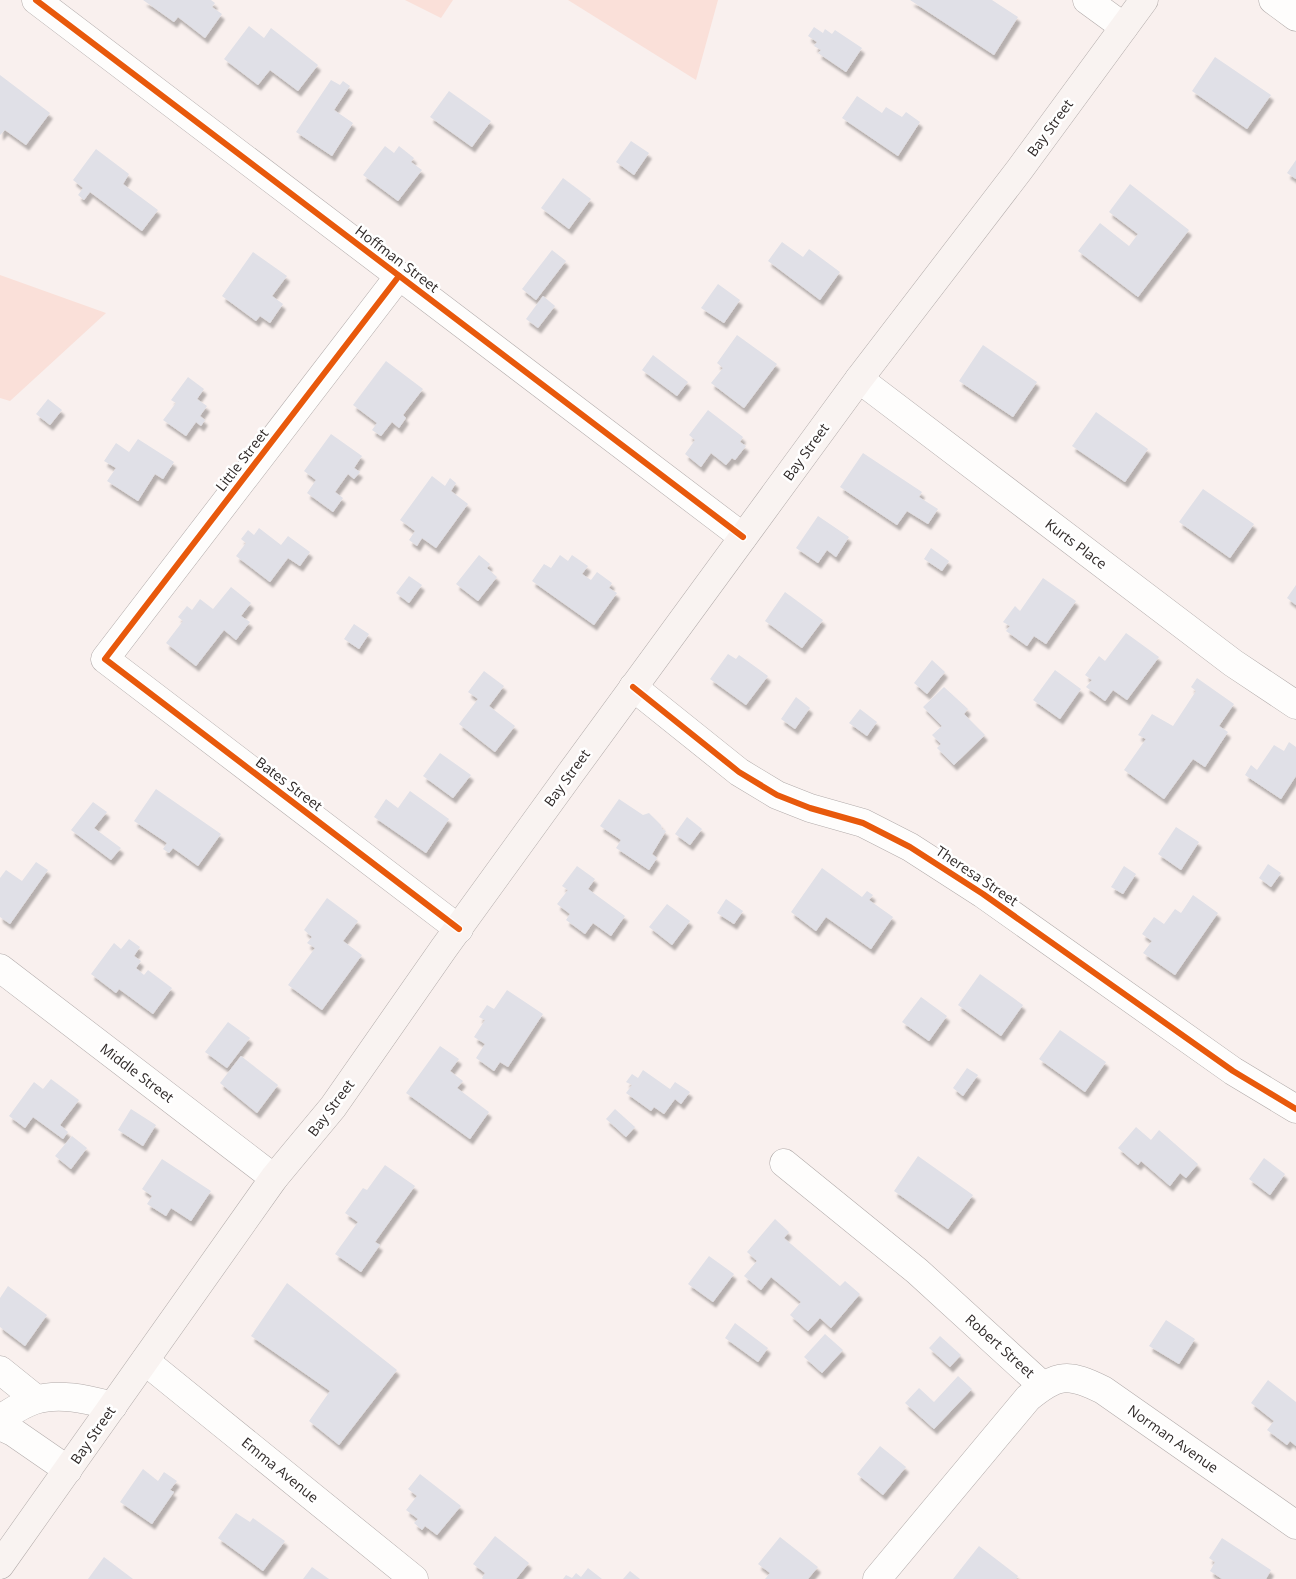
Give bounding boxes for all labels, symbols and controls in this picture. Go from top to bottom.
street label: Bay Street [1022,95,1077,160]
street label: Hoffman Street [352,221,443,296]
street label: Bay Street [778,419,833,484]
street label: Little Street [211,424,272,495]
street label: Kurts Place [1042,514,1111,573]
street label: Bay Street [539,745,594,810]
street label: Bates Street [252,752,327,815]
street label: Theresa Street [933,841,1022,910]
street label: Middle Street [97,1039,178,1106]
street label: Bay Street [303,1075,358,1140]
street label: Robert Street [962,1309,1039,1382]
street label: Norman Avenue [1124,1400,1222,1477]
street label: Bay Street [66,1402,119,1467]
street label: Emma Avenue [238,1433,323,1507]

